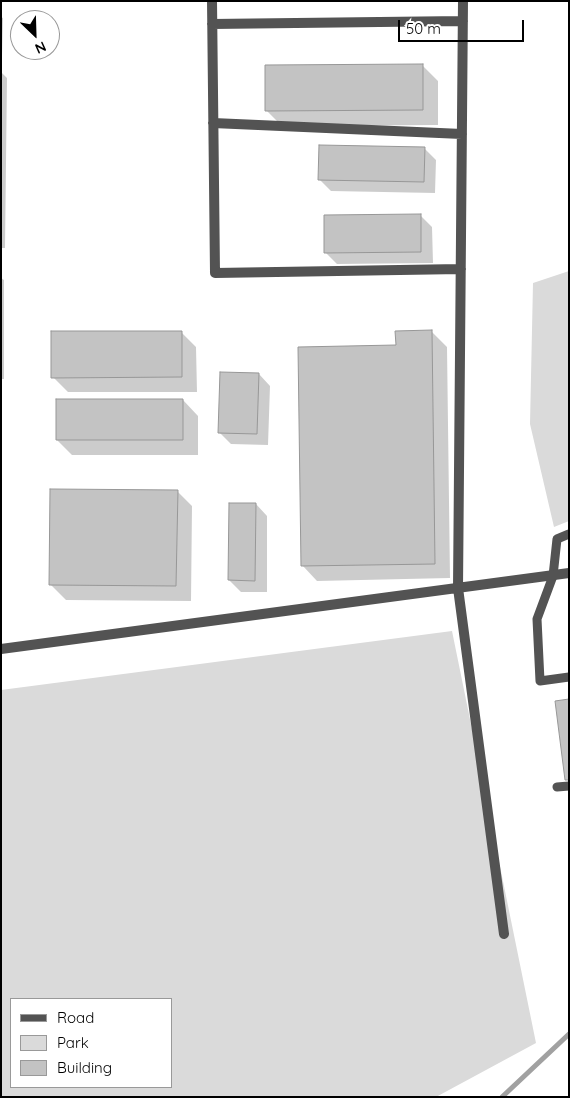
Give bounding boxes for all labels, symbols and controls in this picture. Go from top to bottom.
north arrow [10,10,60,60]
scale bar [400,10,526,42]
text: 50 m [406,19,441,38]
text: N [32,37,49,58]
legend [10,998,172,1088]
text: Road [57,1008,94,1027]
text: Park [57,1033,89,1052]
text: Building [57,1058,112,1077]

